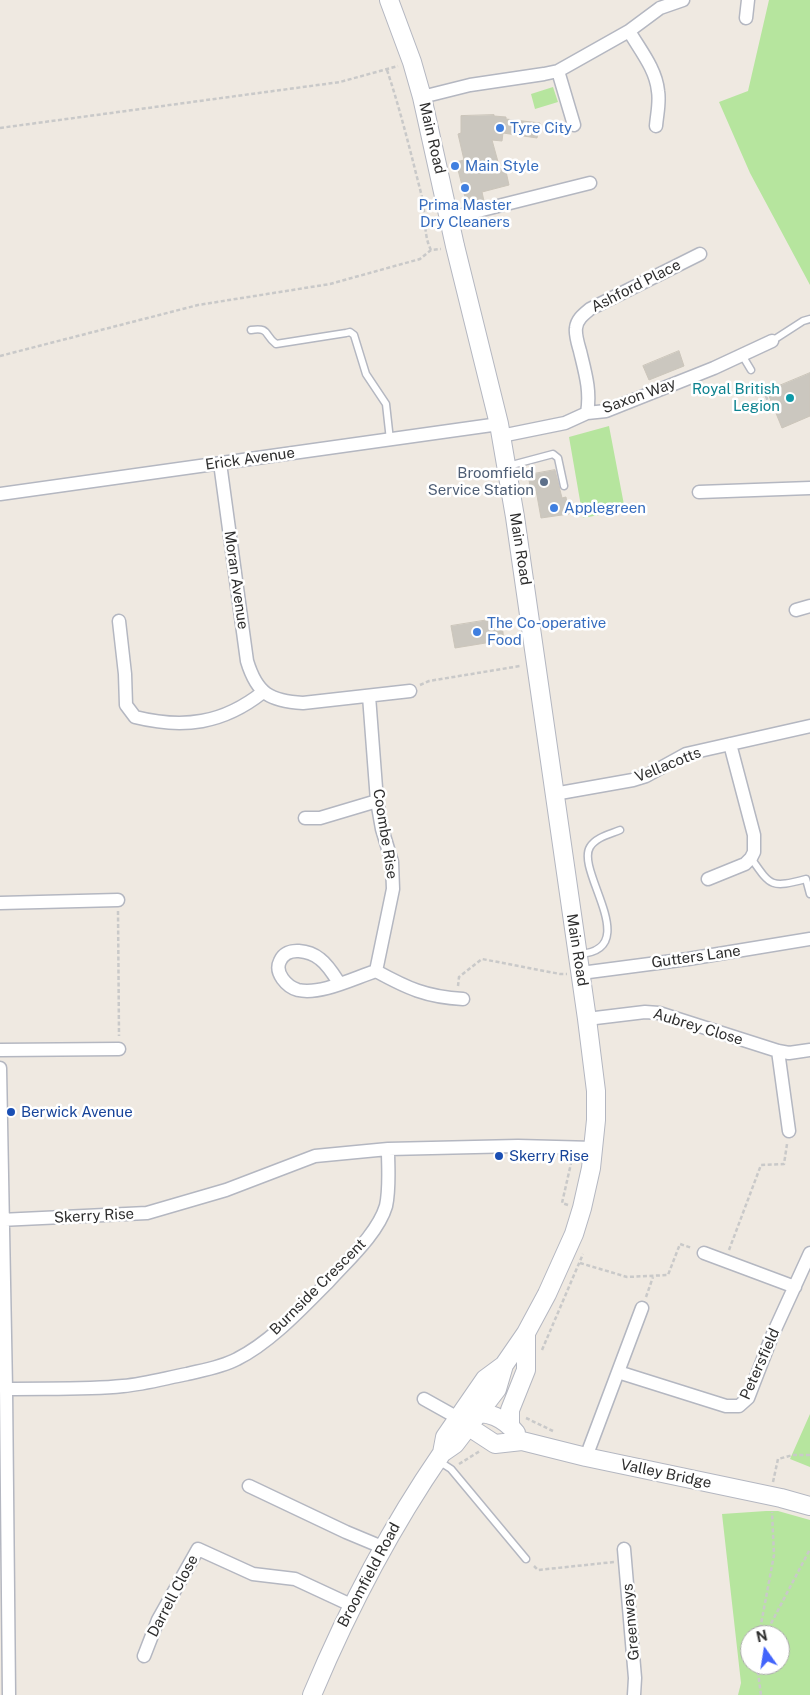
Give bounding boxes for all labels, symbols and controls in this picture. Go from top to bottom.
street label: Main Road [415,100,449,176]
place label: Tyre City [510,119,572,137]
marker: Tyre City [494,122,506,134]
place label: Main Style [465,157,539,175]
marker: Main Style [449,160,461,172]
marker: Prima Master Dry Cleaners [459,182,471,194]
place label: Prima Master Dry Cleaners [419,196,511,231]
street label: Ashford Place [588,256,684,316]
street label: Saxon Way [600,374,678,418]
place label: Royal British Legion [692,380,780,415]
marker: Royal British Legion [784,392,796,404]
street label: Erick Avenue [204,444,296,474]
place label: Broomfield Service Station [428,464,534,499]
marker: Broomfield Service Station [538,476,550,488]
place label: Applegreen [564,499,646,517]
marker: Applegreen [548,502,560,514]
street label: Main Road [505,511,535,587]
street label: Moran Avenue [220,530,252,630]
place label: The Co-operative Food [487,614,606,649]
marker: The Co-operative Food [471,626,483,638]
street label: Vellacotts [632,744,704,786]
street label: Coombe Rise [369,788,401,880]
street label: Main Road [562,912,592,988]
street label: Gutters Lane [650,942,742,972]
street label: Aubrey Close [651,1005,745,1049]
place label: Berwick Avenue [21,1103,133,1121]
marker: Berwick Avenue [5,1106,17,1118]
place label: Skerry Rise [509,1147,589,1165]
marker: Skerry Rise [493,1150,505,1162]
street label: Skerry Rise [54,1205,134,1227]
street label: Burnside Crescent [266,1235,370,1339]
street label: Petersfield [736,1326,784,1402]
street label: Valley Bridge [619,1456,713,1492]
street label: Broomfield Road [334,1520,404,1630]
street label: Darrell Close [144,1552,202,1640]
street label: Greenways [619,1583,643,1661]
north arrow [740,1625,790,1675]
text: N [755,1627,769,1645]

